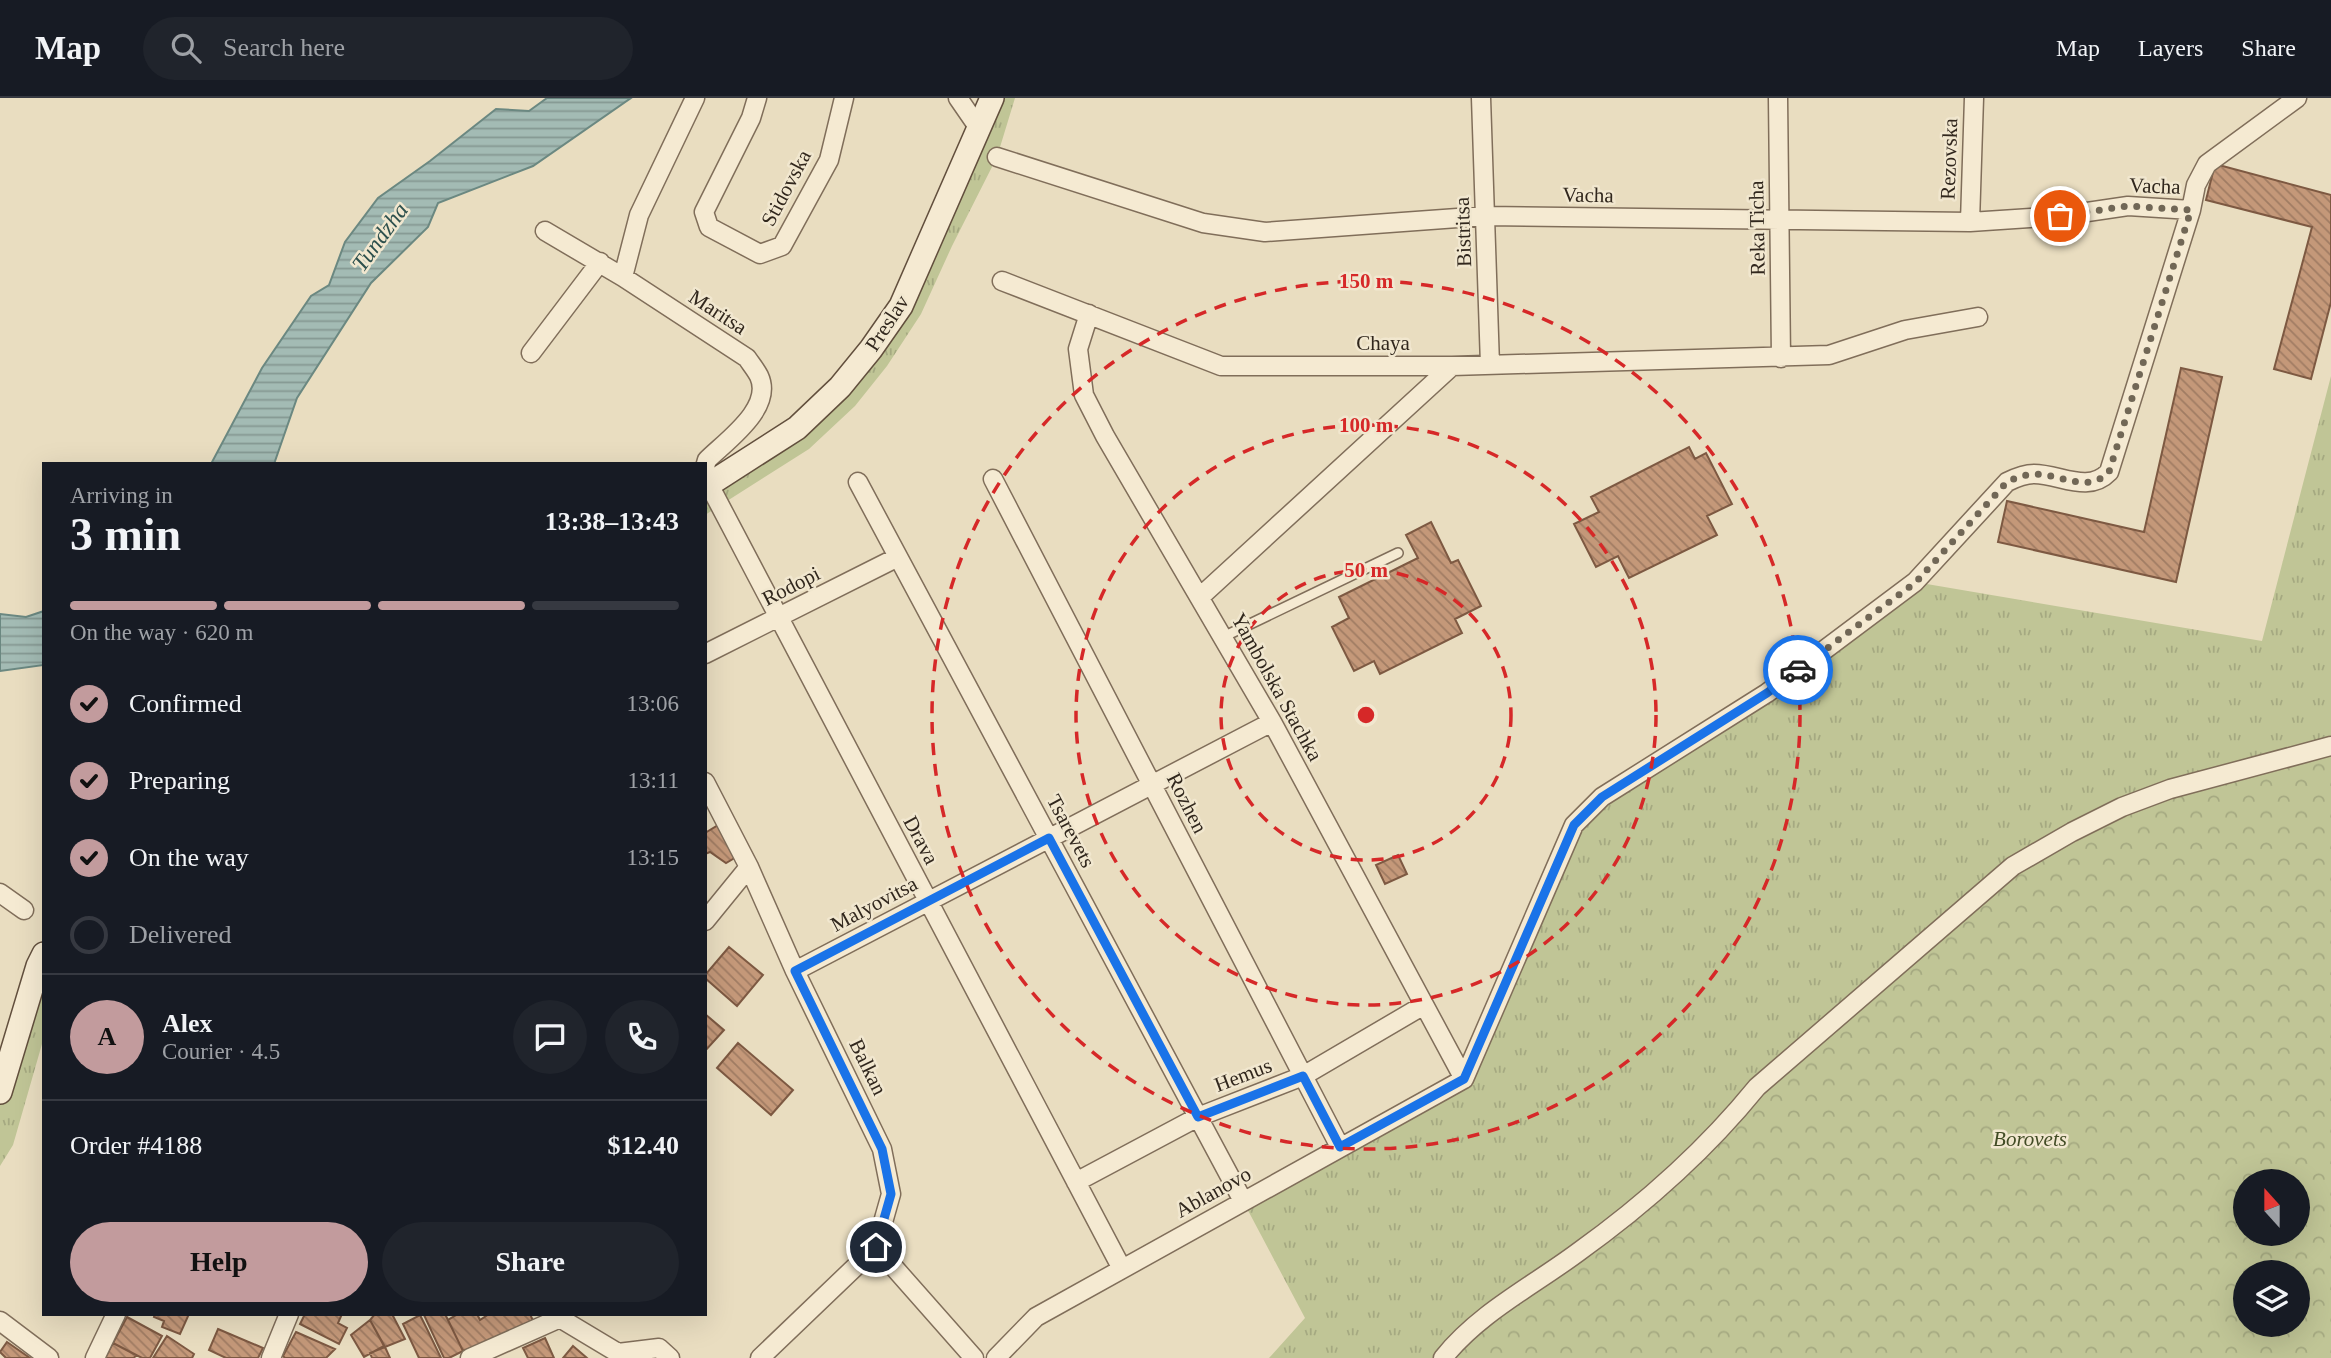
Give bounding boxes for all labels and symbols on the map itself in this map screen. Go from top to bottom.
street label: Rezovska [1936,117,1962,200]
street label: Stidovska [756,145,816,230]
street label: Vacha [2129,173,2182,199]
street label: Reka Ticha [1744,180,1770,276]
street label: Vacha [1562,183,1615,207]
pin [2030,186,2090,246]
street label: Bistritsa [1450,196,1476,267]
water label: Tundzha [347,198,413,276]
text: 150 m [1339,269,1394,293]
street label: Maritsa [685,284,752,340]
street label: Preslav [860,290,914,355]
street label: Chaya [1356,331,1410,355]
text: 100 m [1339,413,1394,437]
text: 50 m [1344,558,1388,582]
street label: Rodopi [758,561,824,611]
street label: Yambolska Stachka [1226,609,1328,766]
courier [1763,635,1833,705]
centre of rings [1354,703,1378,727]
street label: Rozhen [1162,769,1212,837]
street label: Tsarevets [1042,790,1100,872]
street label: Drava [898,812,944,869]
street label: Malyovitsa [827,871,922,937]
street label: Balkan [844,1035,892,1099]
street label: Hemus [1211,1053,1275,1097]
park label: Borovets [1993,1127,2067,1151]
street label: Ablanovo [1171,1161,1255,1223]
north arrow [2233,1169,2310,1246]
pin [846,1217,906,1277]

